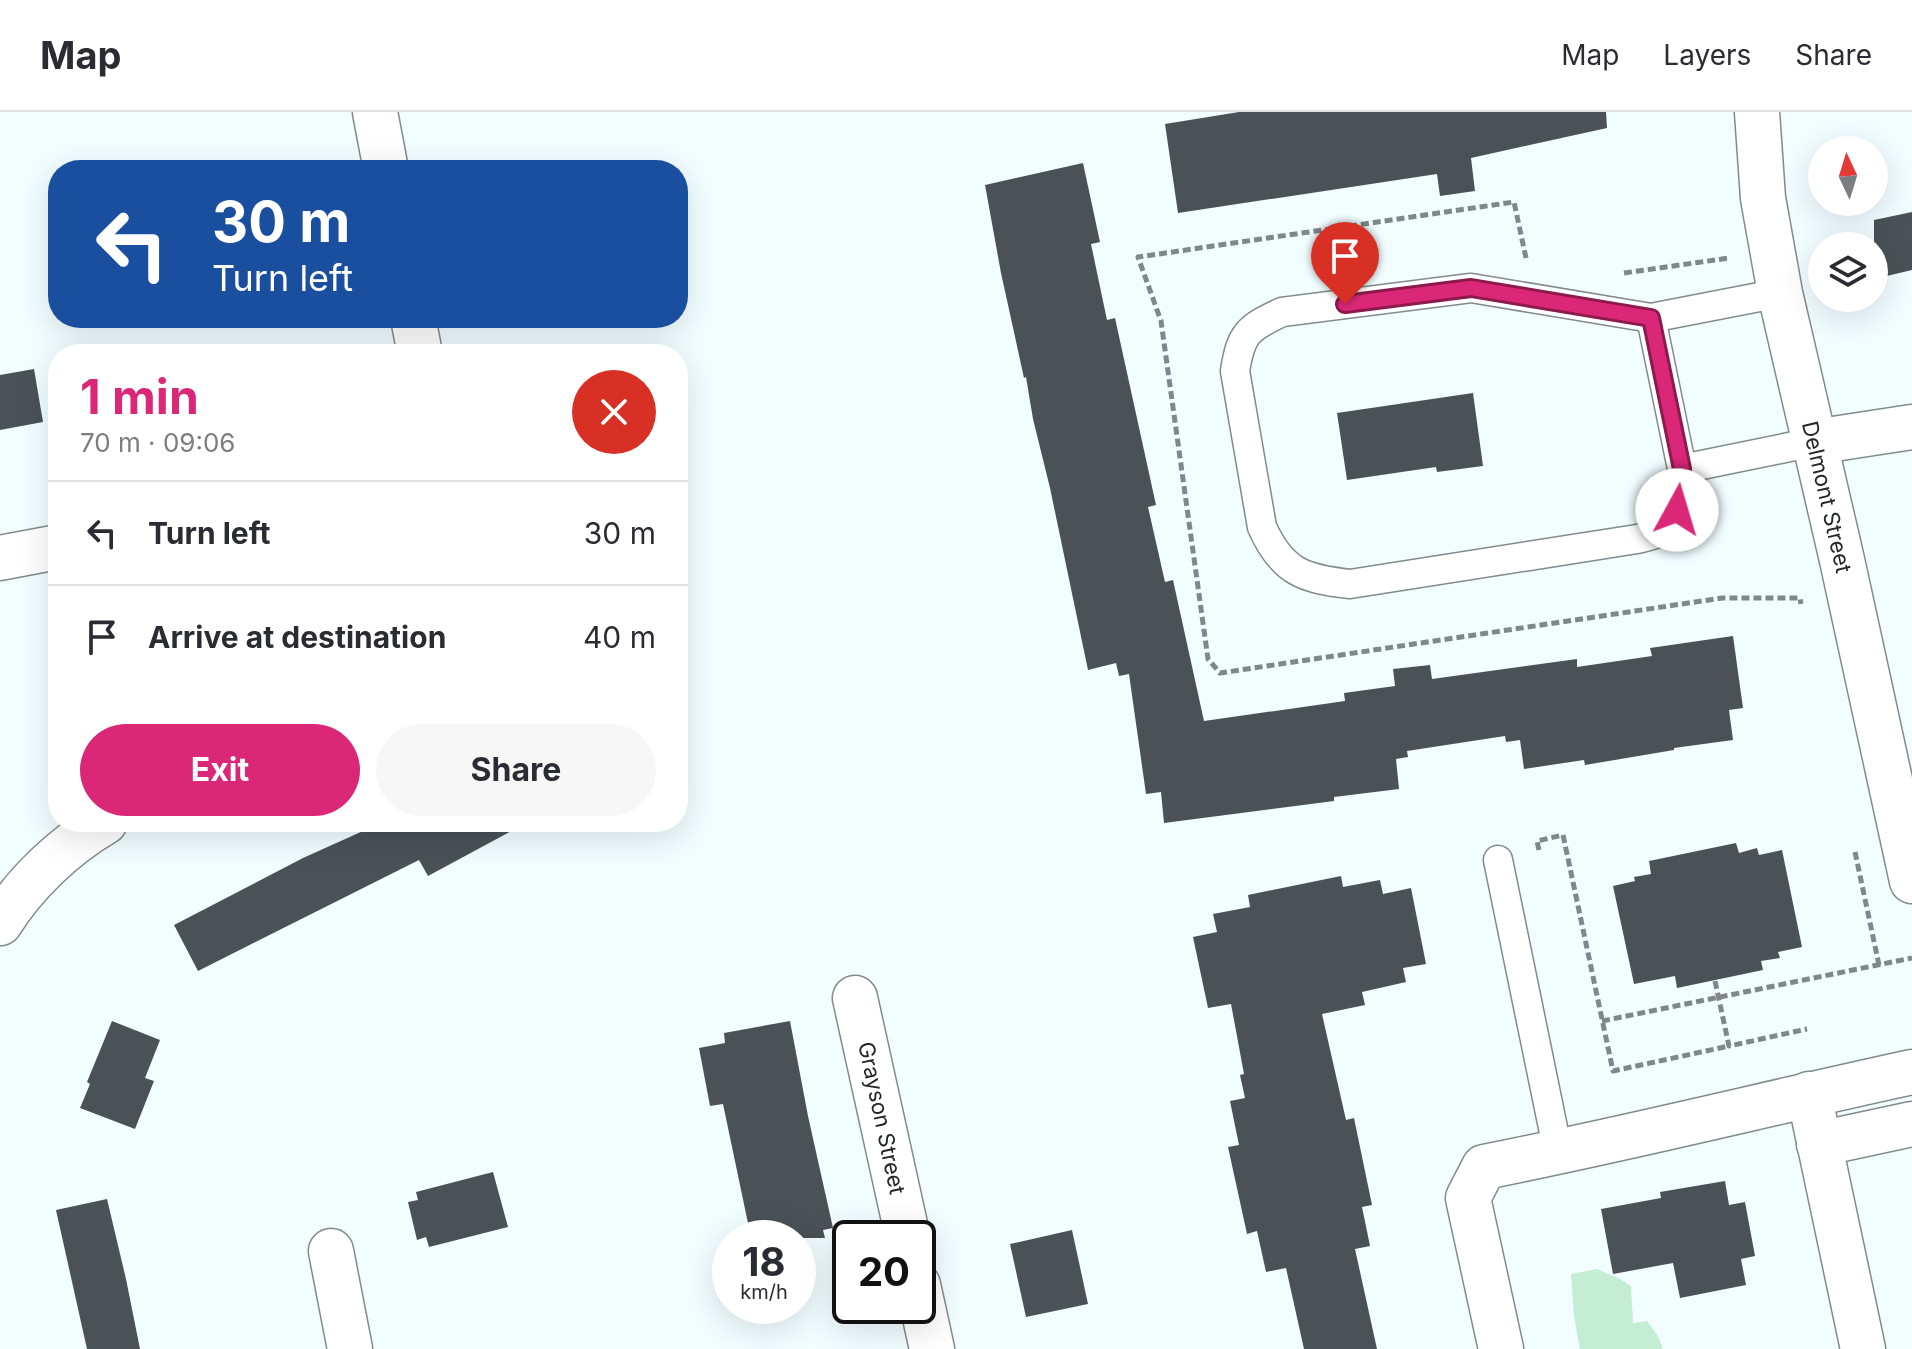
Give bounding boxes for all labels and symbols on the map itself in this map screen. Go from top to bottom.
north arrow [1808,136,1888,216]
pin [1311,222,1379,304]
street label: Delmont Street [1797,419,1857,575]
position arrow [1635,468,1719,552]
street label: Grayson Street [853,1039,911,1197]
speed limit sign: 20 [832,1220,936,1324]

